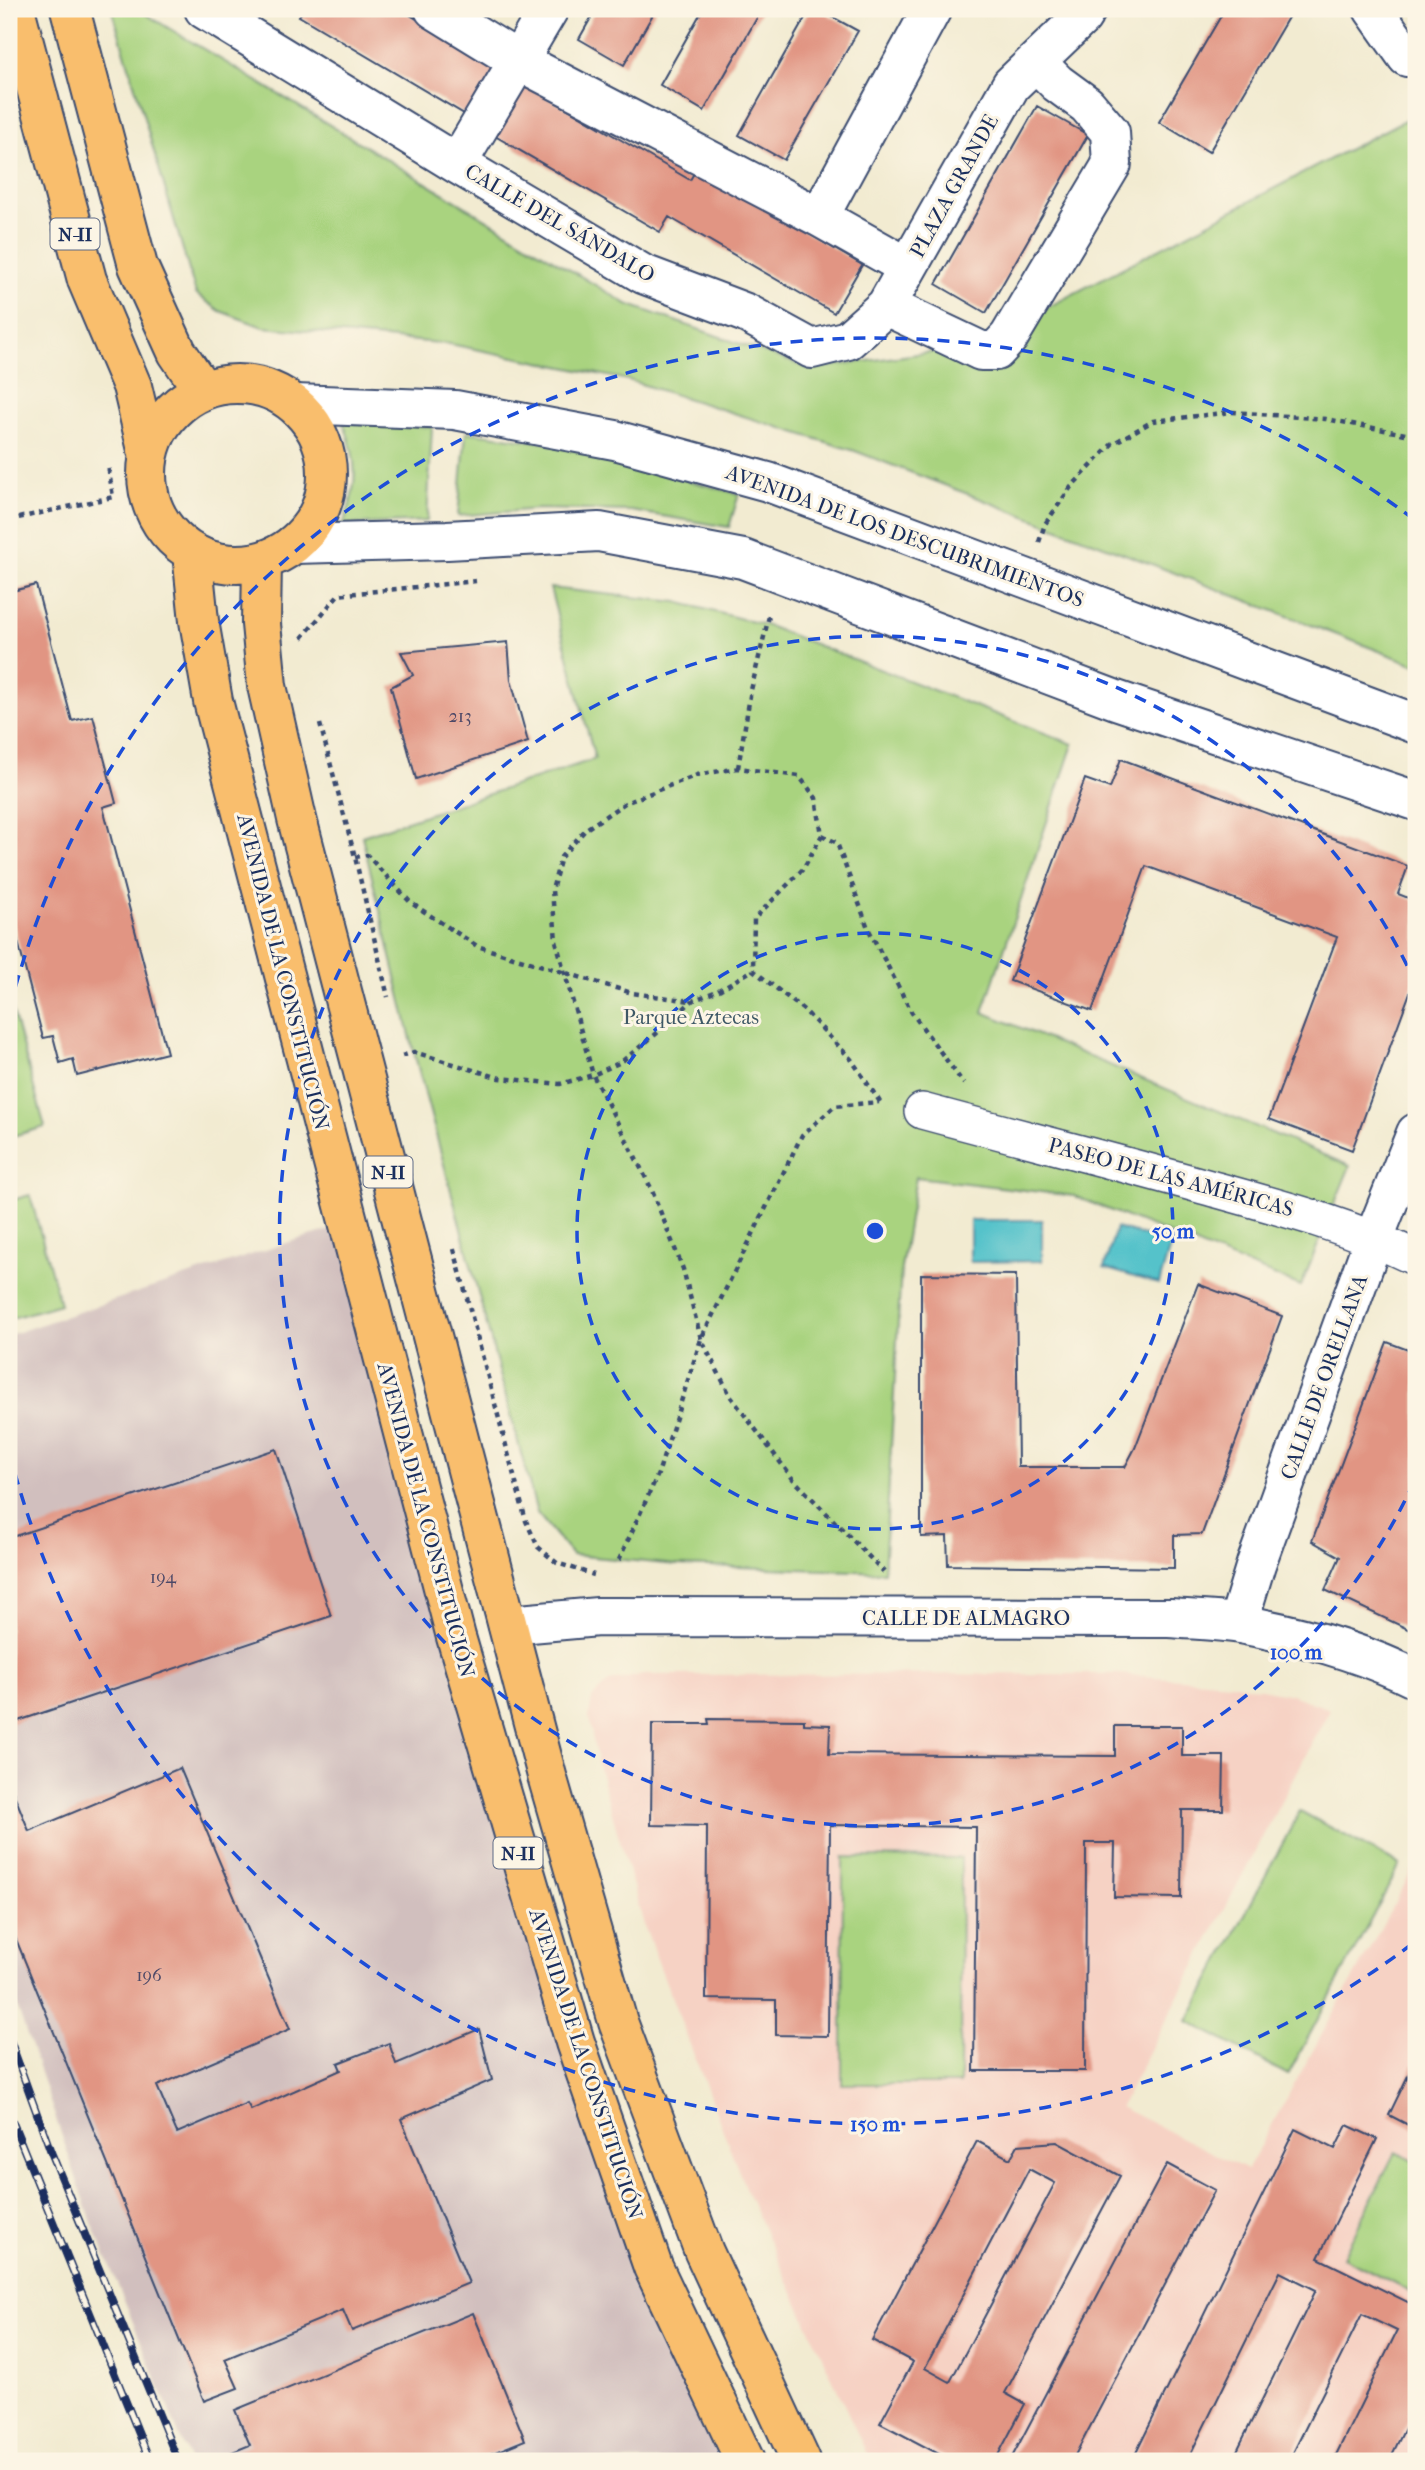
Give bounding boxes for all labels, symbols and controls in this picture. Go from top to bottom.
street label: PLAZA GRANDE [905,110,1003,262]
street label: CALLE DEL SÁNDALO [461,159,659,287]
road number: N-II [50,218,100,250]
street label: AVENIDA DE LOS DESCUBRIMIENTOS [722,460,1087,612]
house number: 213 [448,706,472,727]
street label: AVENIDA DE LA CONSTITUCIÓN [232,810,335,1133]
park label: Parque Aztecas [623,1005,759,1029]
street label: PASEO DE LAS AMÉRICAS [1046,1133,1296,1221]
road number: N-II [364,1156,412,1188]
centre of rings [863,1219,887,1243]
text: 50 m [1152,1219,1195,1243]
street label: CALLE DE ORELLANA [1276,1271,1372,1483]
street label: AVENIDA DE LA CONSTITUCIÓN [372,1359,481,1680]
house number: 194 [150,1567,177,1588]
street label: CALLE DE ALMAGRO [862,1606,1070,1630]
text: 100 m [1270,1640,1323,1664]
road number: N-II [494,1838,542,1868]
street label: AVENIDA DE LA CONSTITUCIÓN [524,1904,649,2222]
house number: 196 [136,1965,162,1986]
text: 150 m [850,2112,901,2136]

